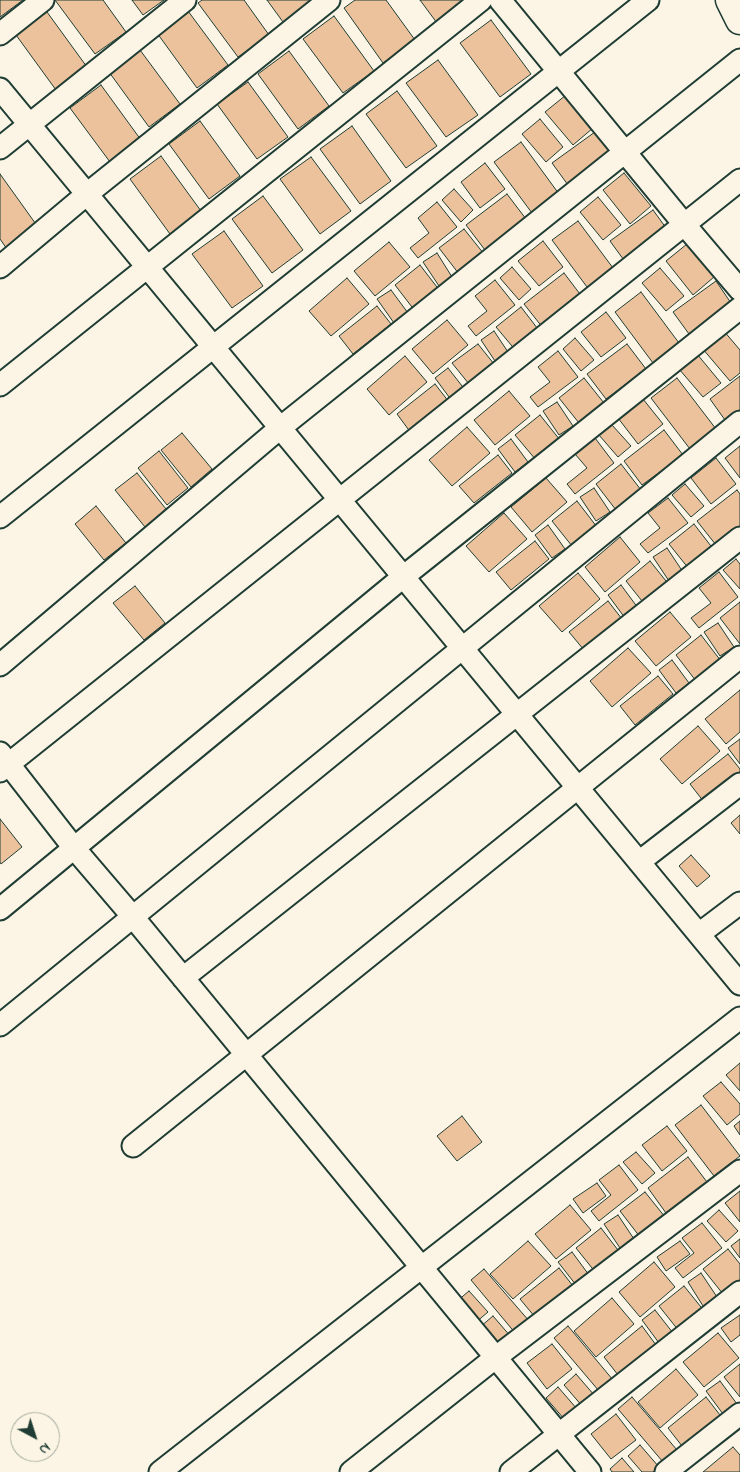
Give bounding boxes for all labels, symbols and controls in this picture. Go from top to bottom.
north arrow [10,1412,60,1462]
text: N [34,1437,55,1459]

